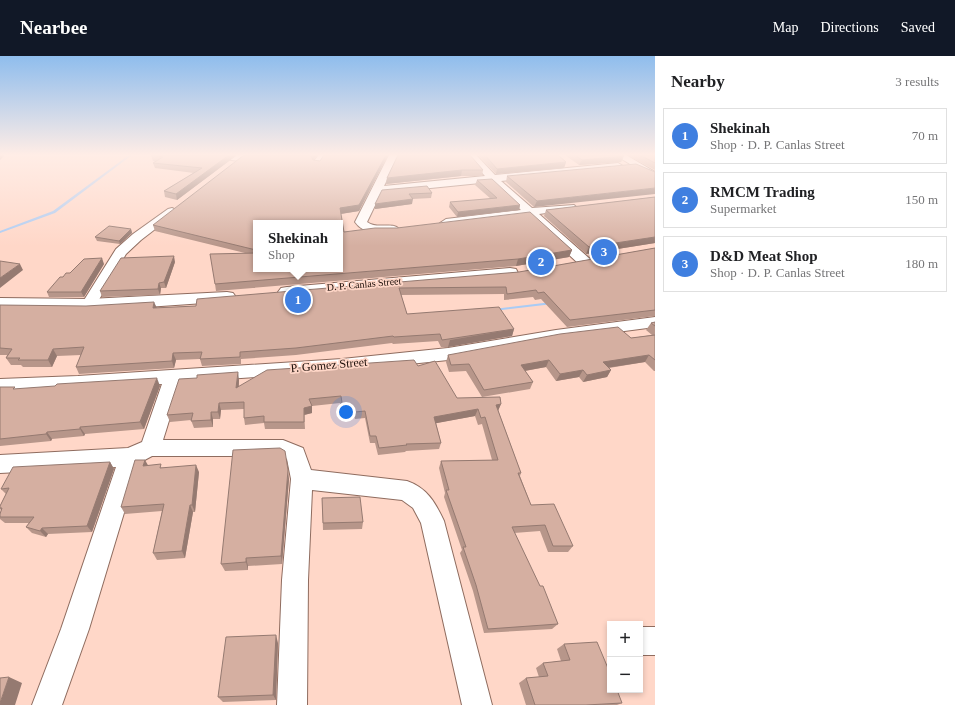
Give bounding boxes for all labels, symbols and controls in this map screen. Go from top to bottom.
text: Nearbee [20,17,88,38]
text: Map [773,20,798,35]
text: Directions [820,20,879,35]
text: Saved [901,20,935,35]
text: Nearby [671,72,725,91]
text: 3 results [895,74,939,89]
text: Shekinah [710,120,770,136]
text: 1 [682,128,688,143]
text: 70 m [912,128,938,143]
text: Shop · D. P. Canlas Street [710,137,845,152]
text: RMCM Trading [710,184,815,200]
text: 2 [682,192,688,207]
text: 150 m [905,192,938,207]
text: Supermarket [710,201,776,216]
popup [253,220,343,272]
text: Shekinah [268,230,328,246]
pin: 3 [591,237,617,267]
text: Shop [268,247,295,262]
pin: 2 [528,247,554,277]
text: D&D Meat Shop [710,248,818,264]
text: 3 [682,256,688,271]
text: 180 m [905,256,938,271]
text: Shop · D. P. Canlas Street [710,265,845,280]
street label: D. P. Canlas Street [326,275,402,293]
pin: 1 [285,285,311,315]
street label: P. Gomez Street [290,355,369,375]
your location [336,402,356,422]
map controls [607,621,643,693]
button: + [607,621,643,657]
button: − [607,657,643,693]

